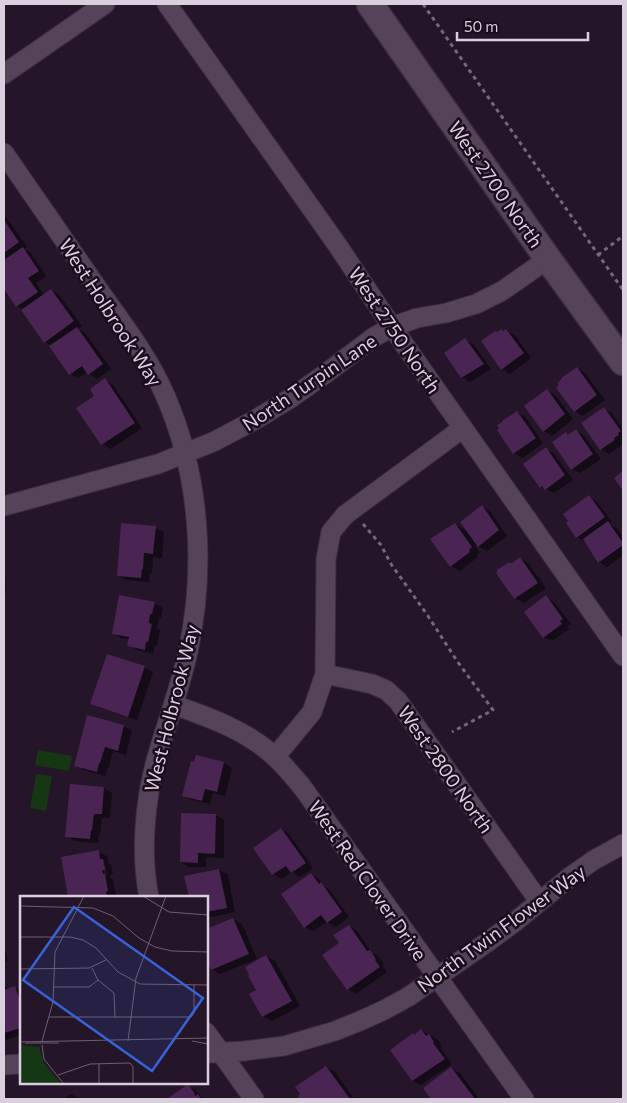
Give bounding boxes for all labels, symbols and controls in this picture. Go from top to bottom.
scale bar [457,10,588,42]
text: 50 m [464,17,498,35]
street label: West 2700 North [444,116,548,252]
street label: West Holbrook Way [55,234,167,390]
street label: West 2750 North [344,262,446,398]
street label: North Turpin Lane [238,329,380,435]
street label: West Holbrook Way [139,622,203,794]
street label: West 2800 North [393,701,499,837]
street label: West Red Clover Drive [304,795,432,965]
street label: North Twin Flower Way [413,859,590,997]
inset map [20,896,208,1083]

